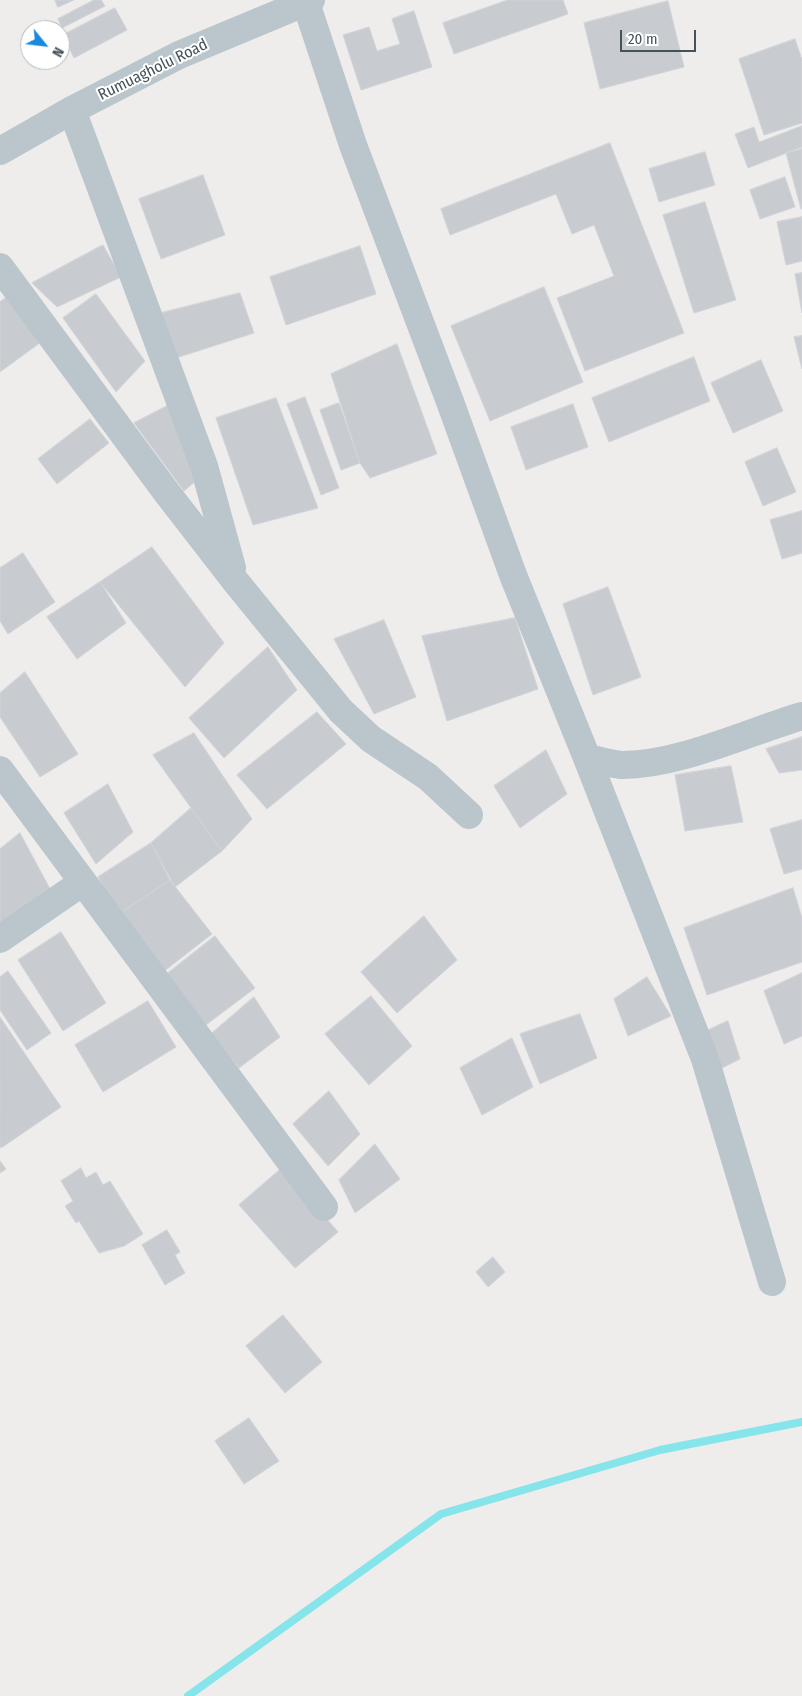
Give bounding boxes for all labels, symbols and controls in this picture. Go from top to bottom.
north arrow [20,20,70,70]
scale bar [622,20,698,52]
text: 20 m [628,30,658,48]
street label: Rumuagholu Road [95,35,211,105]
text: N [48,44,67,60]

